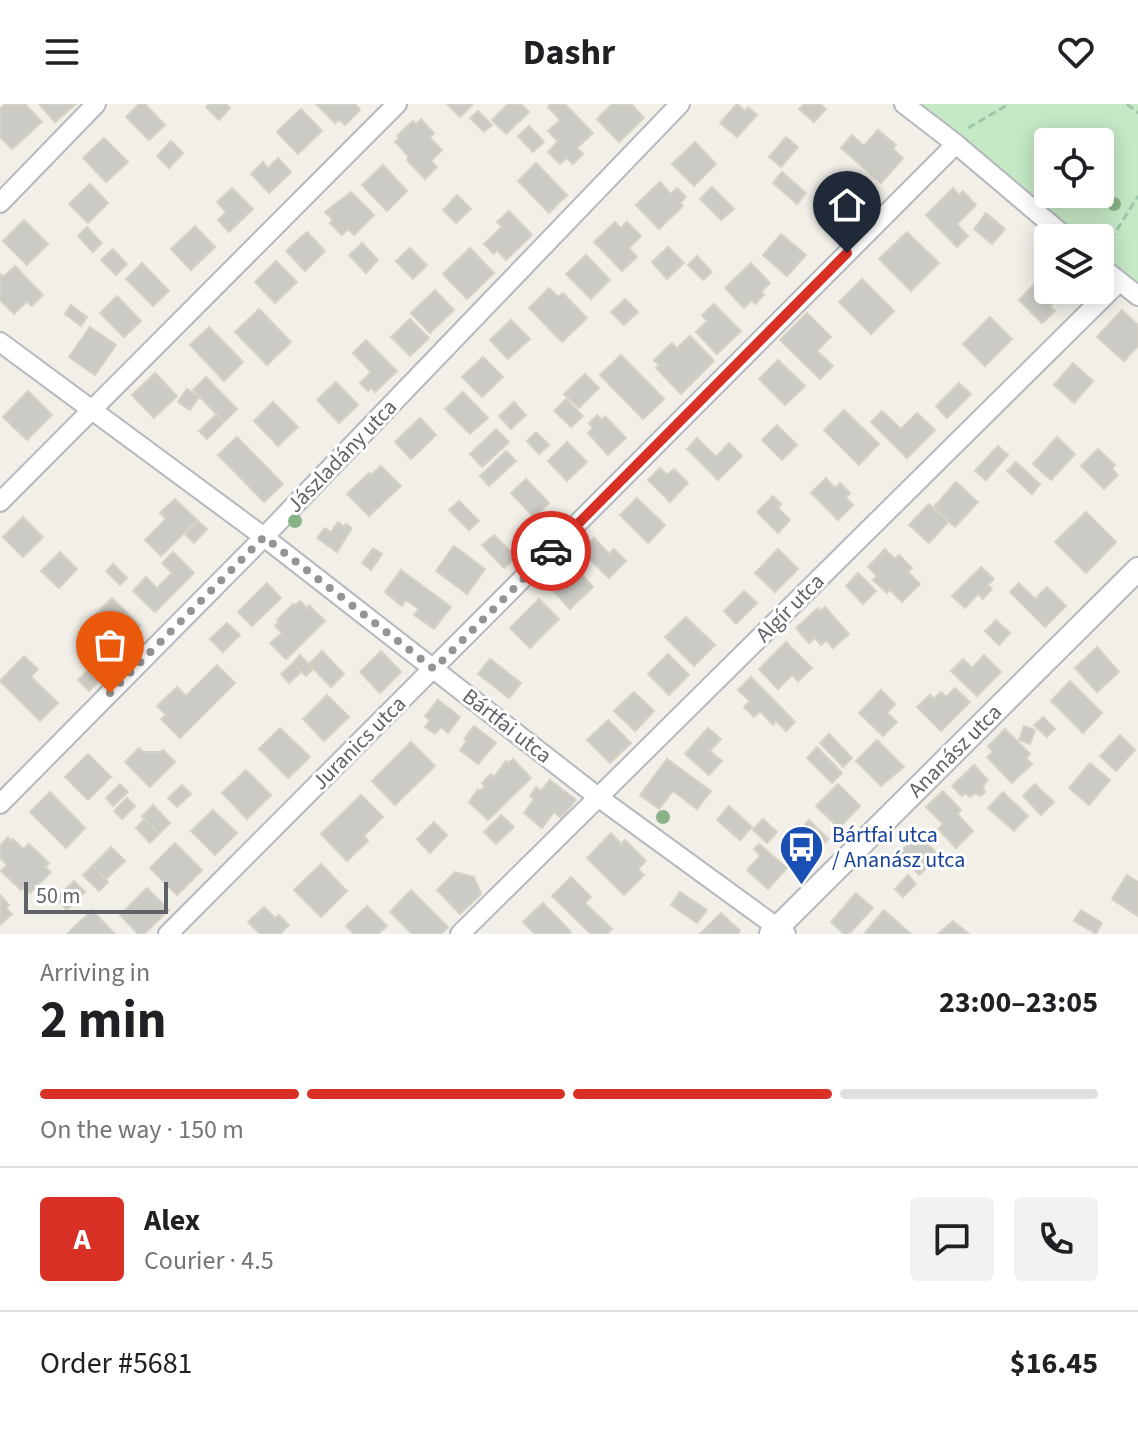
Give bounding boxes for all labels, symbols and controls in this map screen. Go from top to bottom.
text: Dashr [523,27,615,78]
icon: menu [40,30,84,74]
icon: heart [1054,30,1098,74]
map controls [1034,128,1114,304]
button: locate [1034,128,1114,208]
pin [813,171,881,253]
icon: home [825,183,869,227]
button: layers [1034,224,1114,304]
street label: Jászladány utca [279,392,405,520]
courier [511,511,591,591]
icon: car [529,529,573,573]
street label: Algír utca [748,566,832,650]
pin [76,611,144,693]
icon: bag [88,623,132,667]
street label: Bártfai utca [455,681,559,771]
street label: Juranics utca [305,689,413,797]
street label: Ananász utca [901,697,1009,805]
place label: Bártfai utca / Ananász utca [832,819,965,876]
bus stop icon: Bártfai utca / Ananász utca [777,824,825,887]
scale bar [24,878,168,914]
text: 50 m [36,880,81,912]
text: Arriving in [40,954,150,991]
text: 23:00–23:05 [939,981,1098,1024]
text: 2 min [40,984,167,1058]
text: On the way · 150 m [40,1111,244,1148]
button: chat [910,1197,994,1281]
button: phone [1014,1197,1098,1281]
text: Alex [144,1199,200,1242]
text: A [73,1218,91,1261]
text: Courier · 4.5 [144,1242,274,1279]
text: Order #5681 [40,1342,193,1385]
text: $16.45 [1010,1342,1098,1385]

